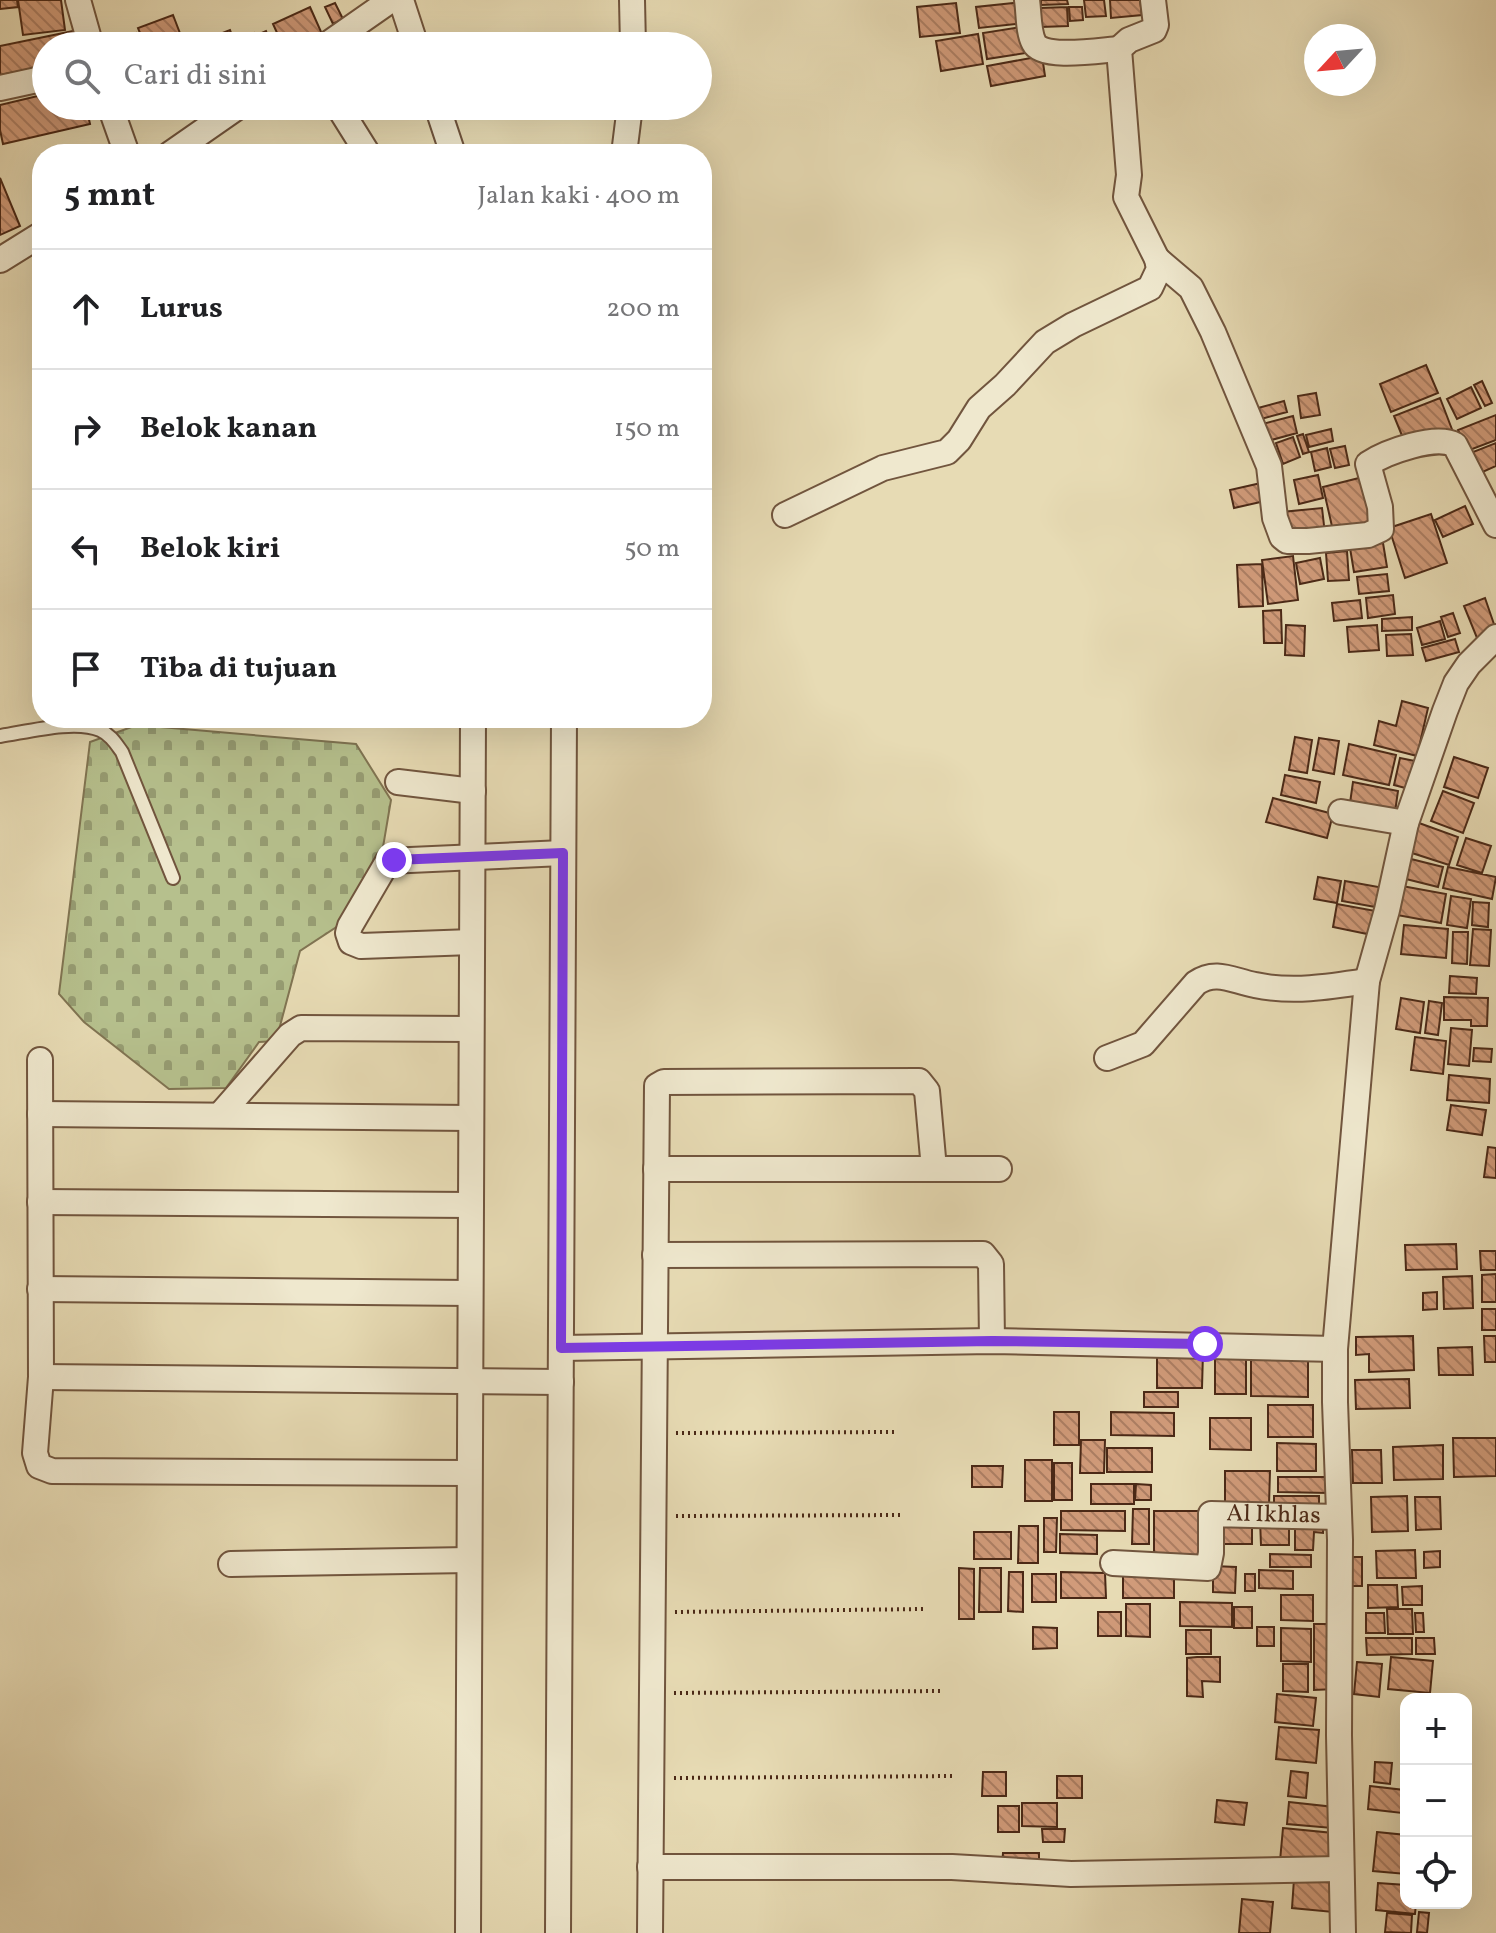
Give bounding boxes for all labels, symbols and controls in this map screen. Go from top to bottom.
north arrow [1304,24,1376,96]
search box [32,32,712,120]
icon: search [60,54,104,98]
text: Cari di sini [124,55,267,97]
text: 5 mnt [64,173,155,220]
text: Jalan kaki · 400 m [477,178,680,214]
icon: ahead [64,287,108,331]
text: Lurus [140,288,223,330]
text: 200 m [606,291,680,327]
icon: right [64,407,108,451]
text: Belok kanan [140,408,317,450]
text: 150 m [614,411,680,447]
icon: left [64,527,108,571]
text: Belok kiri [140,528,280,570]
text: 50 m [624,531,680,567]
icon: arrive [64,647,108,691]
text: Tiba di tujuan [140,648,337,690]
route end [376,842,412,878]
route start [1187,1326,1223,1362]
street label: Al Ikhlas [1226,1497,1321,1534]
map controls [1400,1693,1472,1909]
button: + [1400,1693,1472,1765]
button: − [1400,1765,1472,1837]
button: locate [1400,1837,1472,1909]

